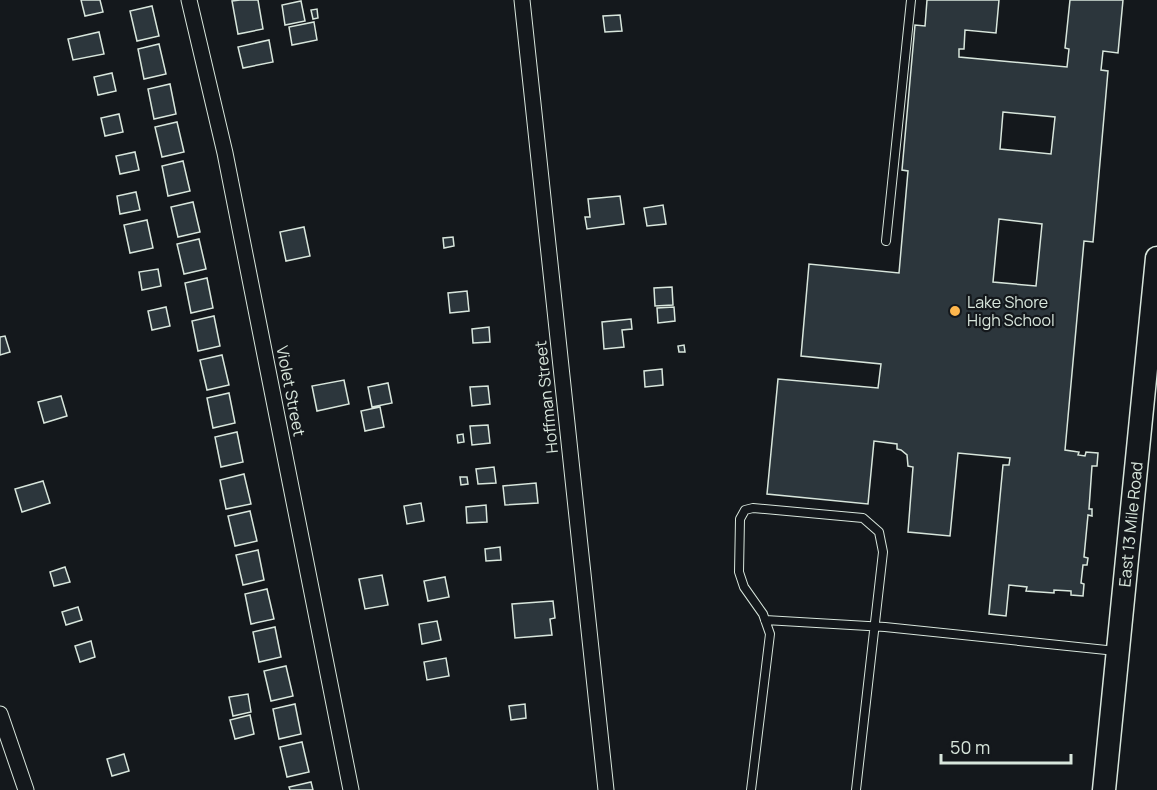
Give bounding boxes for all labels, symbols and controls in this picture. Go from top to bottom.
place label: Lake Shore High School [967,291,1055,331]
marker: Lake Shore High School [948,304,962,318]
street label: Hoffman Street [529,340,563,454]
street label: Violet Street [271,344,311,438]
street label: East 13 Mile Road [1113,461,1148,588]
scale bar [941,727,1072,765]
text: 50 m [950,735,990,759]

